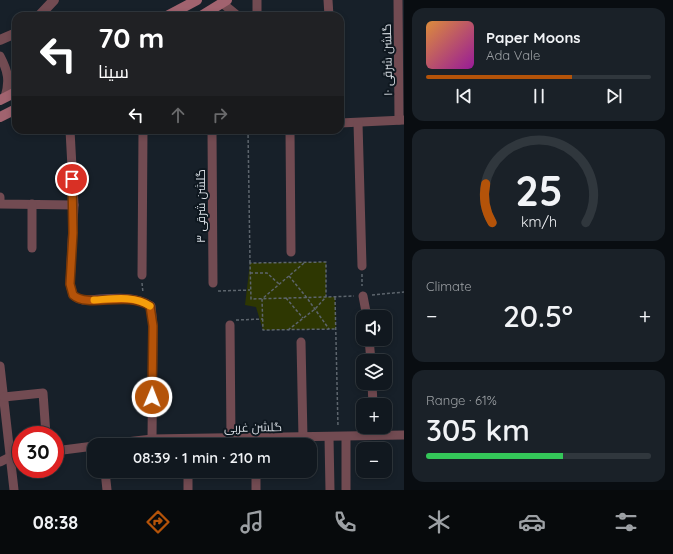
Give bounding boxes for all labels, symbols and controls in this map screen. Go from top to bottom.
text: 70 m [98,20,164,55]
street label: گلشن شرقی ۱۰ [379,24,395,96]
icon: left [32,28,84,80]
text: Paper Moons [486,28,581,47]
text: Ada Vale [486,47,540,63]
text: سینا [98,60,129,83]
icon: previous [453,85,475,107]
icon: pause [528,85,550,107]
icon: next [603,85,625,107]
icon: left [125,104,147,126]
icon: ahead [167,104,189,126]
icon: right [209,104,231,126]
pin [55,162,89,196]
text: 25 [515,164,562,216]
icon: arrive [61,168,83,190]
street label: گلشن شرقی ۳ [193,169,208,243]
text: km/h [520,212,557,230]
text: Climate [426,278,472,294]
text: 20.5° [503,297,573,335]
text: − [426,302,437,330]
text: + [639,302,651,330]
map controls [356,310,392,478]
button: sound [356,310,392,346]
button: layers [356,354,392,390]
position arrow [131,376,173,418]
text: Range · 61% [426,392,497,408]
button: + [356,398,392,434]
text: 305 km [426,411,530,449]
street label: گلشن غربی [224,419,282,435]
speed limit sign: 30 [12,426,64,478]
button: − [356,442,392,478]
text: 08:39 · 1 min · 210 m [133,448,271,467]
icon: directions [144,508,172,536]
icon: music [238,508,266,536]
icon: phone [331,508,359,536]
icon: climate [425,508,453,536]
icon: car [518,508,546,536]
icon: filters [612,508,640,536]
text: 08:38 [33,511,78,534]

